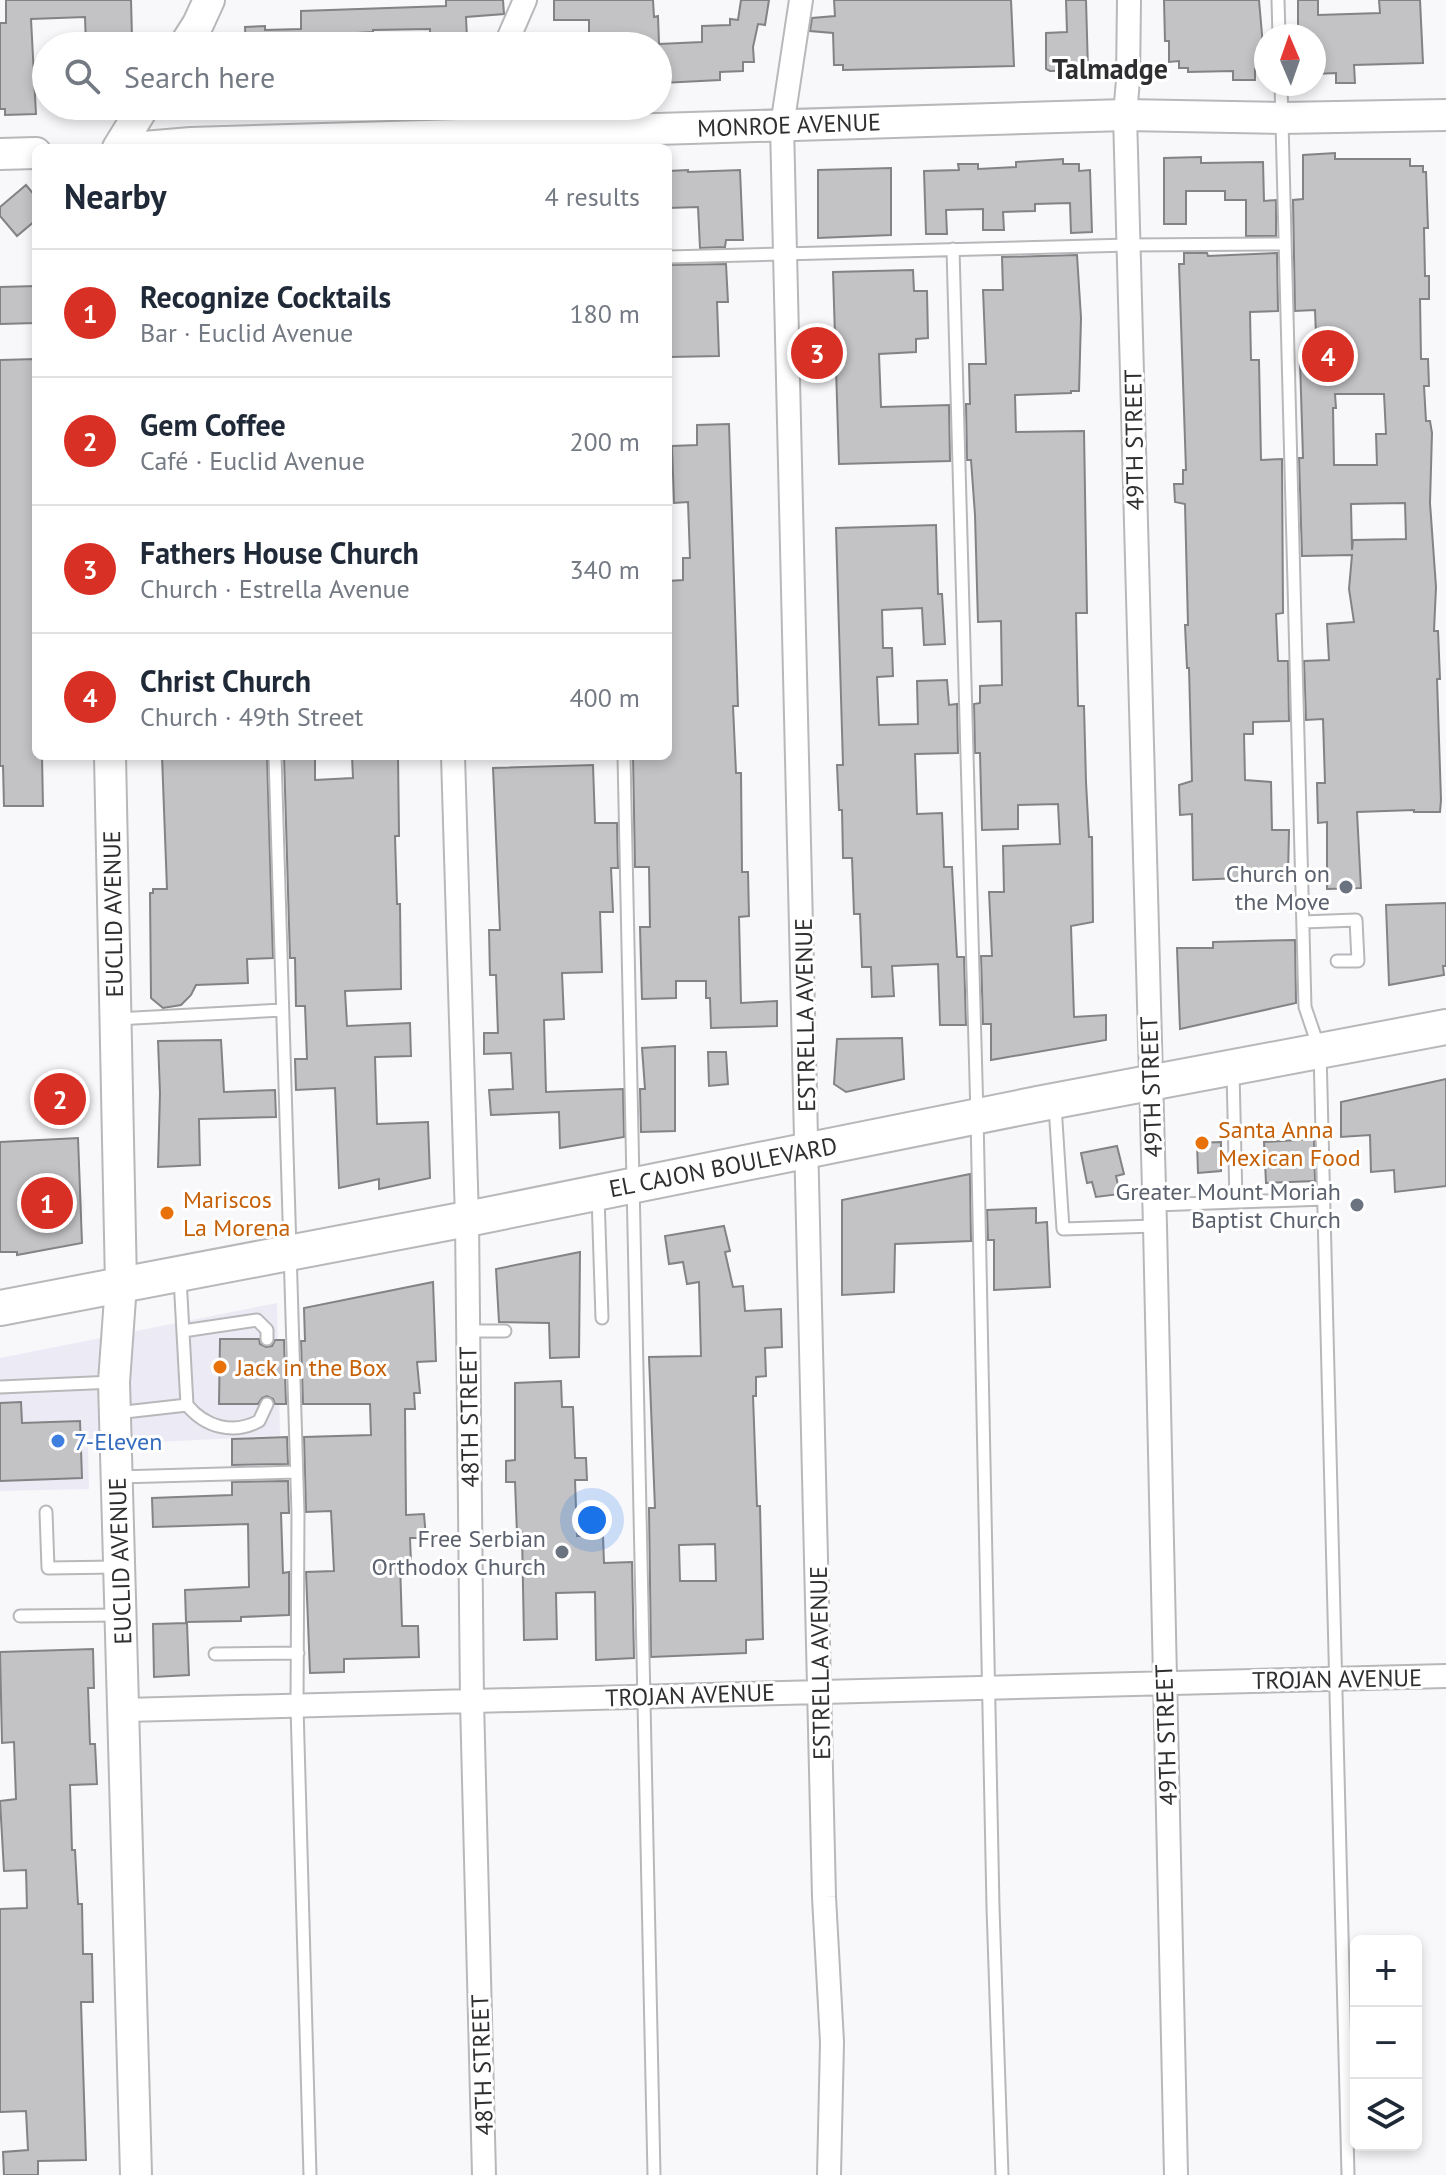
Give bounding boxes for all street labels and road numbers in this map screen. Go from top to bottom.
street label: MONROE AVENUE [697,106,881,144]
street label: 49TH STREET [1117,369,1151,511]
street label: EUCLID AVENUE [96,830,130,998]
street label: ESTRELLA AVENUE [788,918,822,1112]
street label: 49TH STREET [1133,1016,1169,1158]
street label: EL CAJON BOULEVARD [606,1130,840,1204]
street label: 48TH STREET [452,1346,486,1488]
street label: EUCLID AVENUE [102,1477,138,1645]
street label: ESTRELLA AVENUE [803,1566,837,1760]
street label: TROJAN AVENUE [1252,1662,1422,1696]
street label: 49TH STREET [1148,1664,1184,1806]
street label: TROJAN AVENUE [605,1677,775,1713]
street label: 48TH STREET [464,1994,500,2136]

